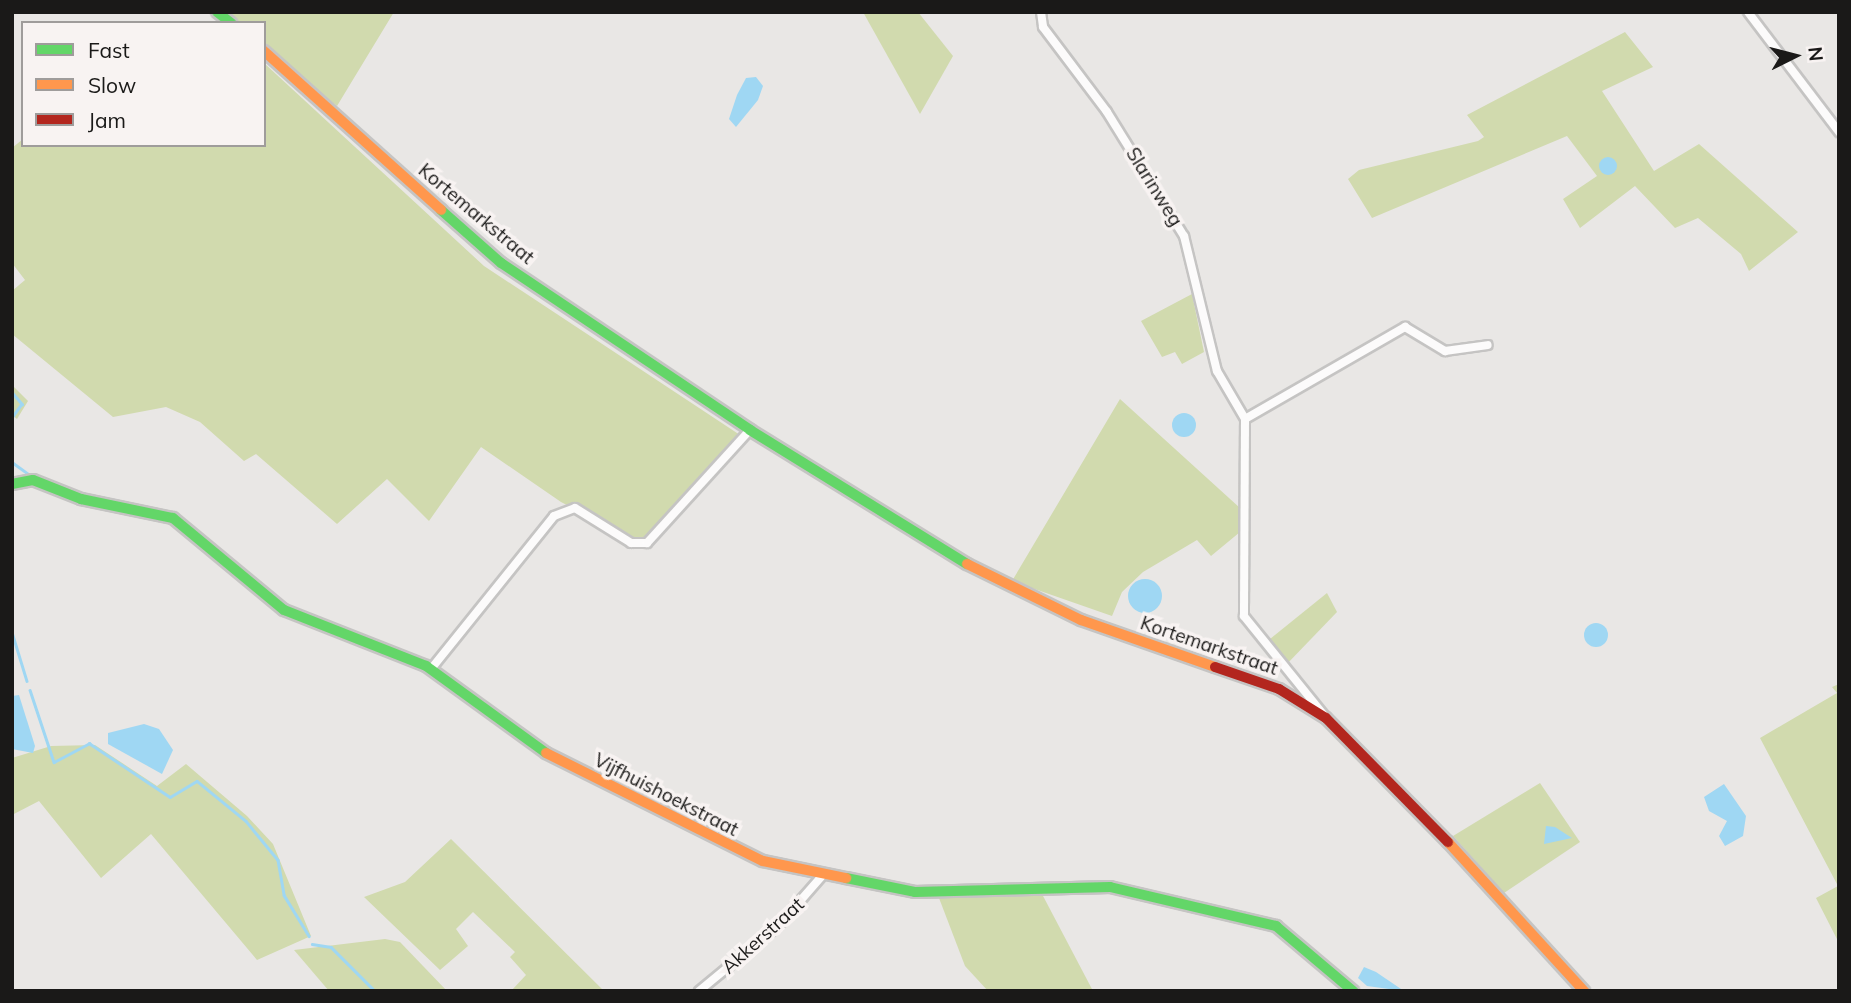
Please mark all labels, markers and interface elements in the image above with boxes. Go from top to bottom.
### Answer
legend [21,21,266,147]
north arrow [1760,21,1830,91]
text: Fast [88,37,130,63]
text: N [1803,45,1829,62]
text: Slow [88,72,136,98]
text: Jam [88,107,126,133]
street label: Slarinweg [1121,143,1187,231]
street label: Kortemarkstraat [414,159,538,269]
street label: Kortemarkstraat [1137,612,1281,680]
street label: Vijfhuishoekstraat [590,749,742,841]
street label: Akkerstraat [717,893,809,979]

